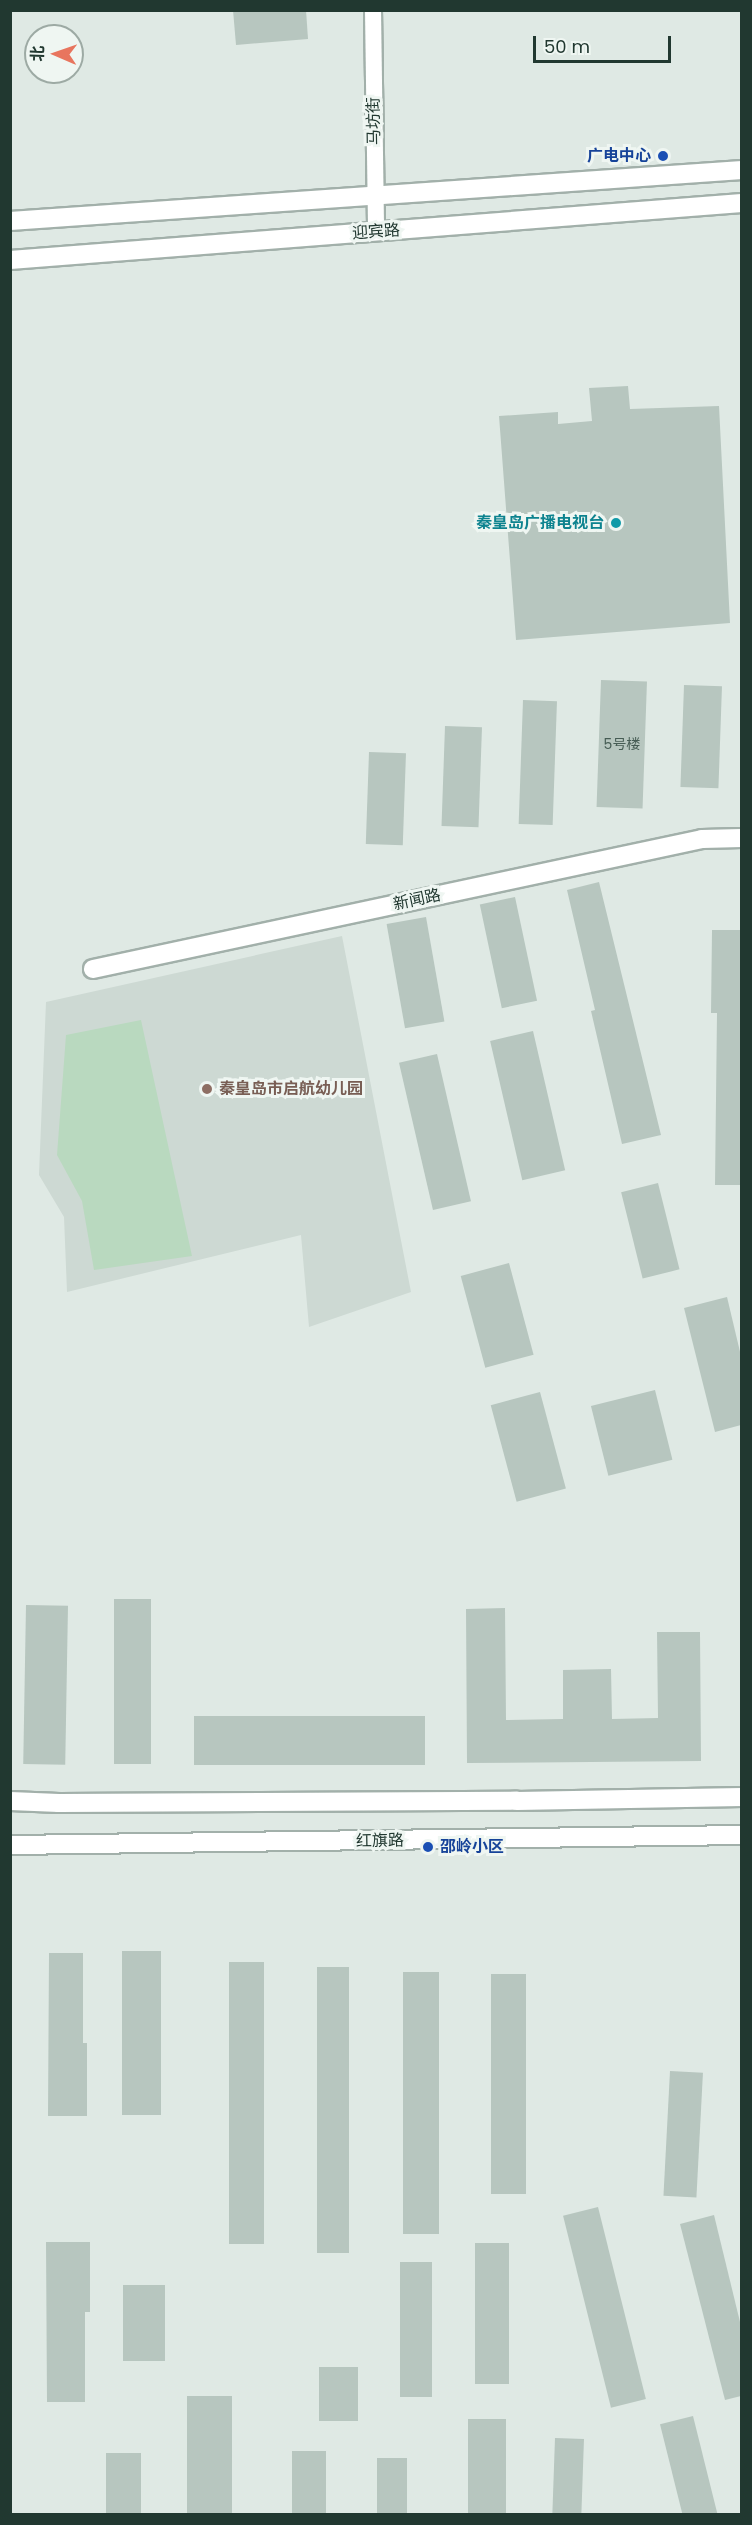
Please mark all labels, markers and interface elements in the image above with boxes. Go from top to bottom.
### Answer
north arrow [24,24,84,84]
scale bar [536,24,674,62]
text: 50 m [544,34,590,59]
text: 北 [26,45,49,62]
street label: 马坊街 [364,97,384,145]
place label: 广电中心 [587,146,651,166]
marker: 广电中心 [656,149,670,163]
street label: 迎宾路 [351,221,401,243]
place label: 秦皇岛广播电视台 [476,513,604,533]
marker: 秦皇岛广播电视台 [609,516,623,530]
house number: 5号楼 [604,736,640,752]
street label: 新闻路 [392,886,442,914]
place label: 秦皇岛市启航幼儿园 [219,1079,363,1099]
marker: 秦皇岛市启航幼儿园 [200,1082,214,1096]
street label: 红旗路 [356,1831,404,1851]
place label: 邵岭小区 [440,1837,504,1857]
marker: 邵岭小区 [421,1840,435,1854]

